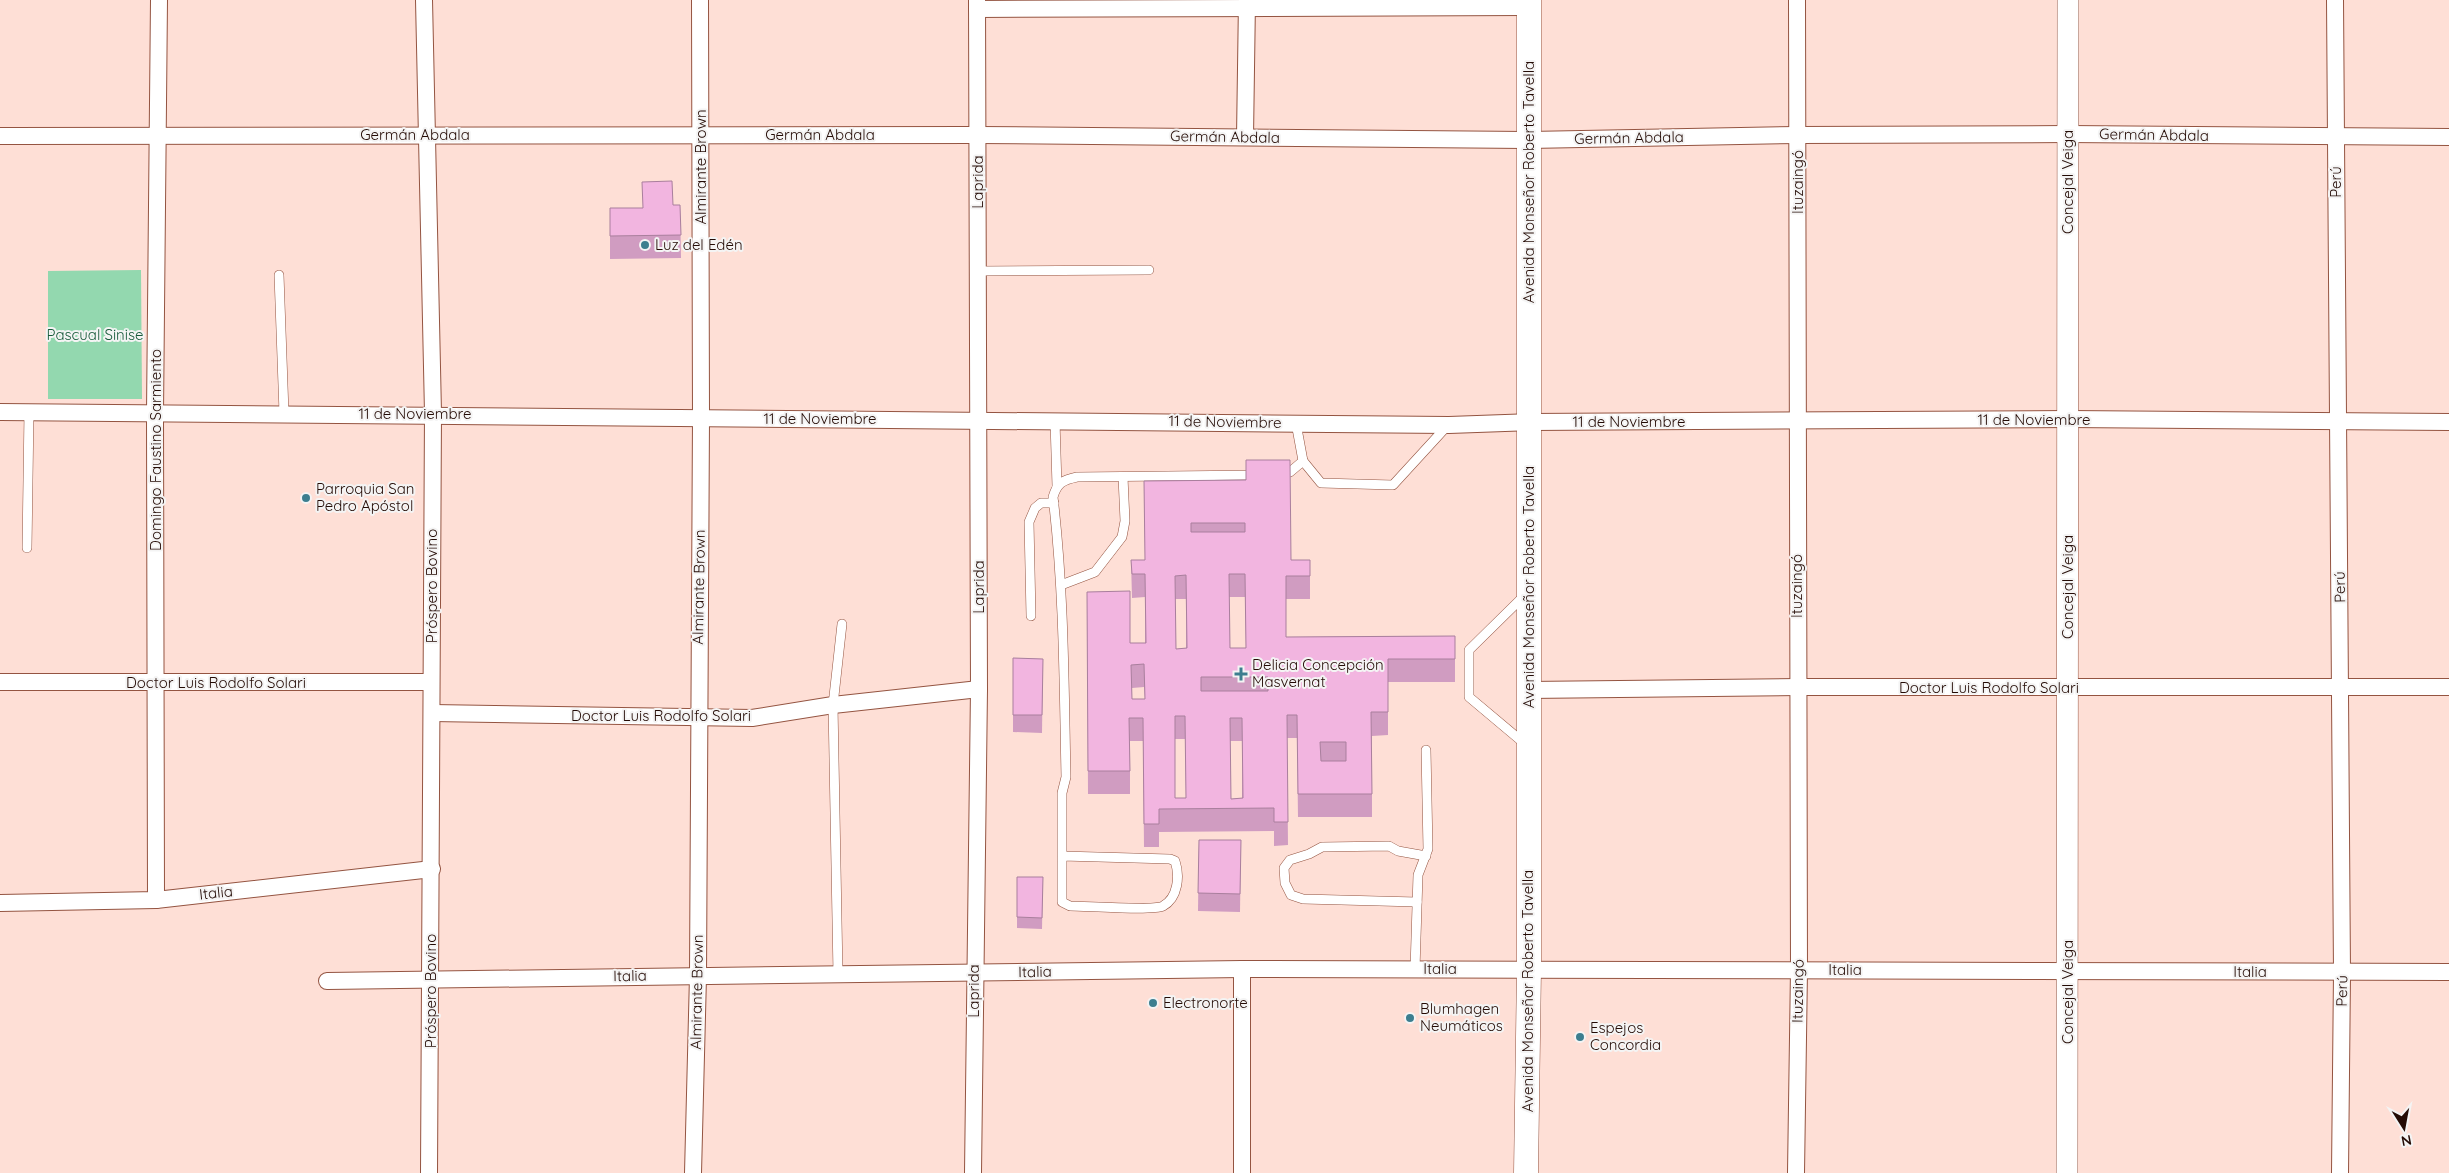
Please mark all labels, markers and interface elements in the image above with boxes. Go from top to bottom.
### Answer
street label: Avenida Monseñor Roberto Tavella [1519,61,1538,303]
street label: Almirante Brown [691,109,710,225]
street label: Germán Abdala [2099,124,2209,145]
street label: Germán Abdala [360,125,470,144]
street label: Germán Abdala [765,125,875,144]
street label: Germán Abdala [1170,126,1280,147]
street label: Germán Abdala [1574,127,1684,148]
street label: Concejal Veiga [2058,130,2077,234]
street label: Ituzaingó [1788,150,1807,214]
street label: Laprida [968,155,987,209]
street label: Perú [2326,166,2345,198]
place label: Luz del Edén [655,235,743,254]
marker: Luz del Edén [639,239,651,251]
park label: Pascual Sinise [47,325,143,344]
street label: Domingo Faustino Sarmiento [146,349,165,551]
street label: 11 de Noviembre [358,404,472,423]
street label: 11 de Noviembre [763,409,877,428]
street label: 11 de Noviembre [1977,410,2091,429]
street label: 11 de Noviembre [1168,411,1282,432]
street label: 11 de Noviembre [1572,412,1686,431]
street label: Avenida Monseñor Roberto Tavella [1519,466,1538,708]
place label: Parroquia San Pedro Apóstol [316,479,414,515]
marker: Parroquia San Pedro Apóstol [300,492,312,504]
street label: Próspero Bovino [422,529,441,643]
street label: Almirante Brown [688,529,709,645]
street label: Concejal Veiga [2058,535,2077,639]
street label: Ituzaingó [1787,554,1806,618]
street label: Laprida [969,560,988,614]
street label: Perú [2330,571,2349,603]
place label: Delicia Concepción Masvernat [1252,655,1384,691]
marker: Delicia Concepción Masvernat [1234,667,1248,681]
street label: Doctor Luis Rodolfo Solari [126,673,306,692]
street label: Doctor Luis Rodolfo Solari [1899,678,2079,697]
street label: Doctor Luis Rodolfo Solari [571,706,751,725]
street label: Avenida Monseñor Roberto Tavella [1518,870,1537,1112]
street label: Italia [198,881,234,904]
street label: Próspero Bovino [421,934,440,1048]
street label: Almirante Brown [686,934,707,1050]
street label: Concejal Veiga [2058,940,2077,1044]
street label: Italia [1423,959,1457,978]
street label: Ituzaingó [1787,959,1808,1023]
street label: Italia [1828,960,1862,979]
street label: Italia [1018,962,1052,981]
street label: Italia [2233,962,2267,981]
street label: Laprida [964,964,983,1018]
street label: Italia [613,966,647,985]
street label: Perú [2332,975,2351,1007]
place label: Electronorte [1163,993,1248,1012]
marker: Electronorte [1147,997,1159,1009]
place label: Blumhagen Neumáticos [1420,999,1503,1035]
marker: Blumhagen Neumáticos [1404,1012,1416,1024]
place label: Espejos Concordia [1590,1018,1661,1054]
marker: Espejos Concordia [1574,1031,1586,1043]
north arrow [2379,1103,2429,1153]
text: N [2400,1131,2413,1151]

